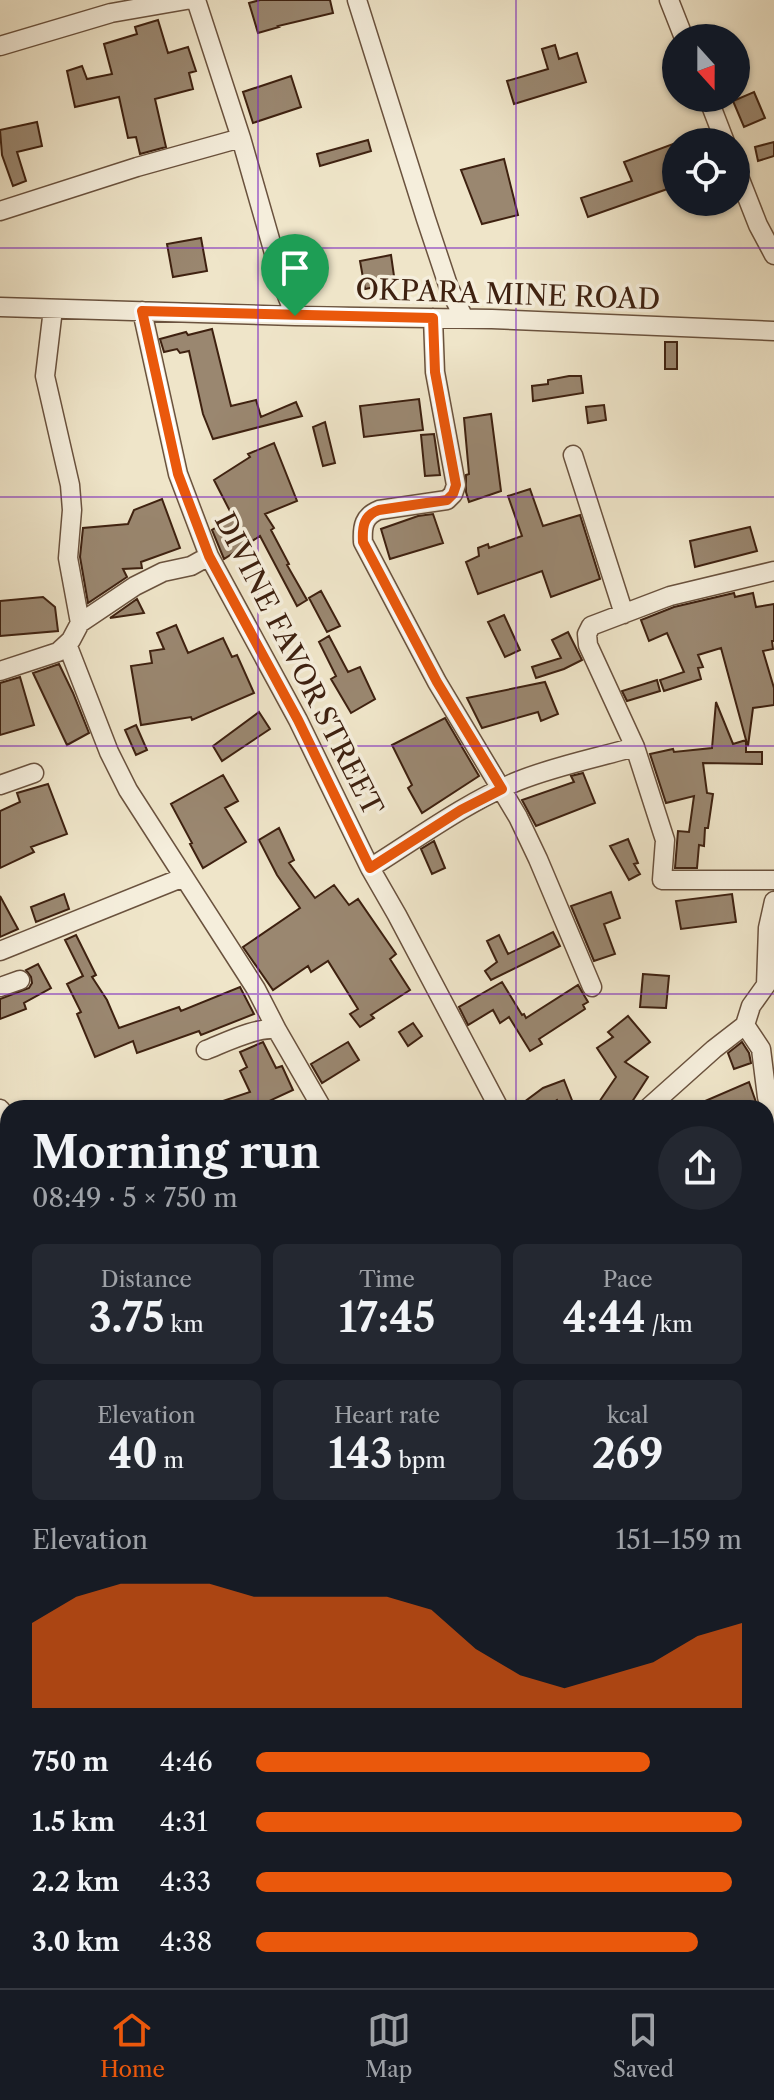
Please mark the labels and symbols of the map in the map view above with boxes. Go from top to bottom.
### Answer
north arrow [662,24,750,112]
pin [261,234,329,316]
street label: OKPARA MINE ROAD [355,272,661,316]
street label: DIVINE FAVOR STREET [208,507,390,821]

